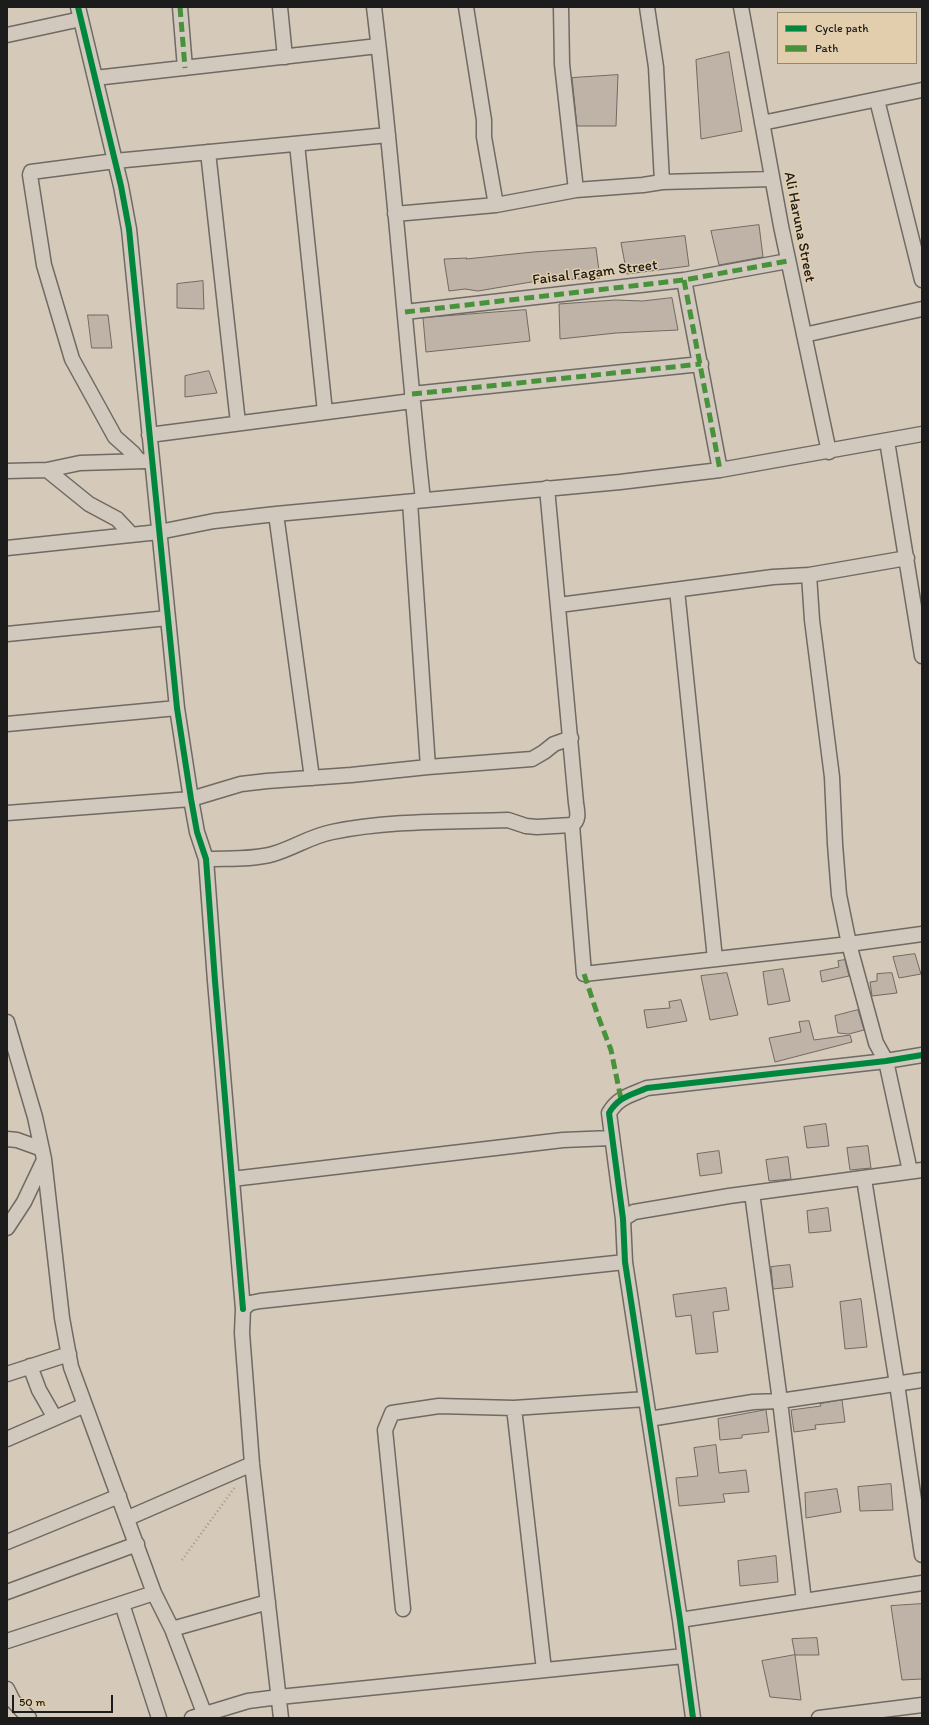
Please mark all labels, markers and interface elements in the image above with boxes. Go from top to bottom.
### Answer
legend [777,12,917,64]
text: Cycle path [815,21,869,35]
text: Path [815,41,838,55]
street label: Ali Haruna Street [779,170,819,284]
street label: Faisal Fagam Street [531,256,659,290]
scale bar [14,1687,115,1713]
text: 50 m [19,1695,45,1709]

